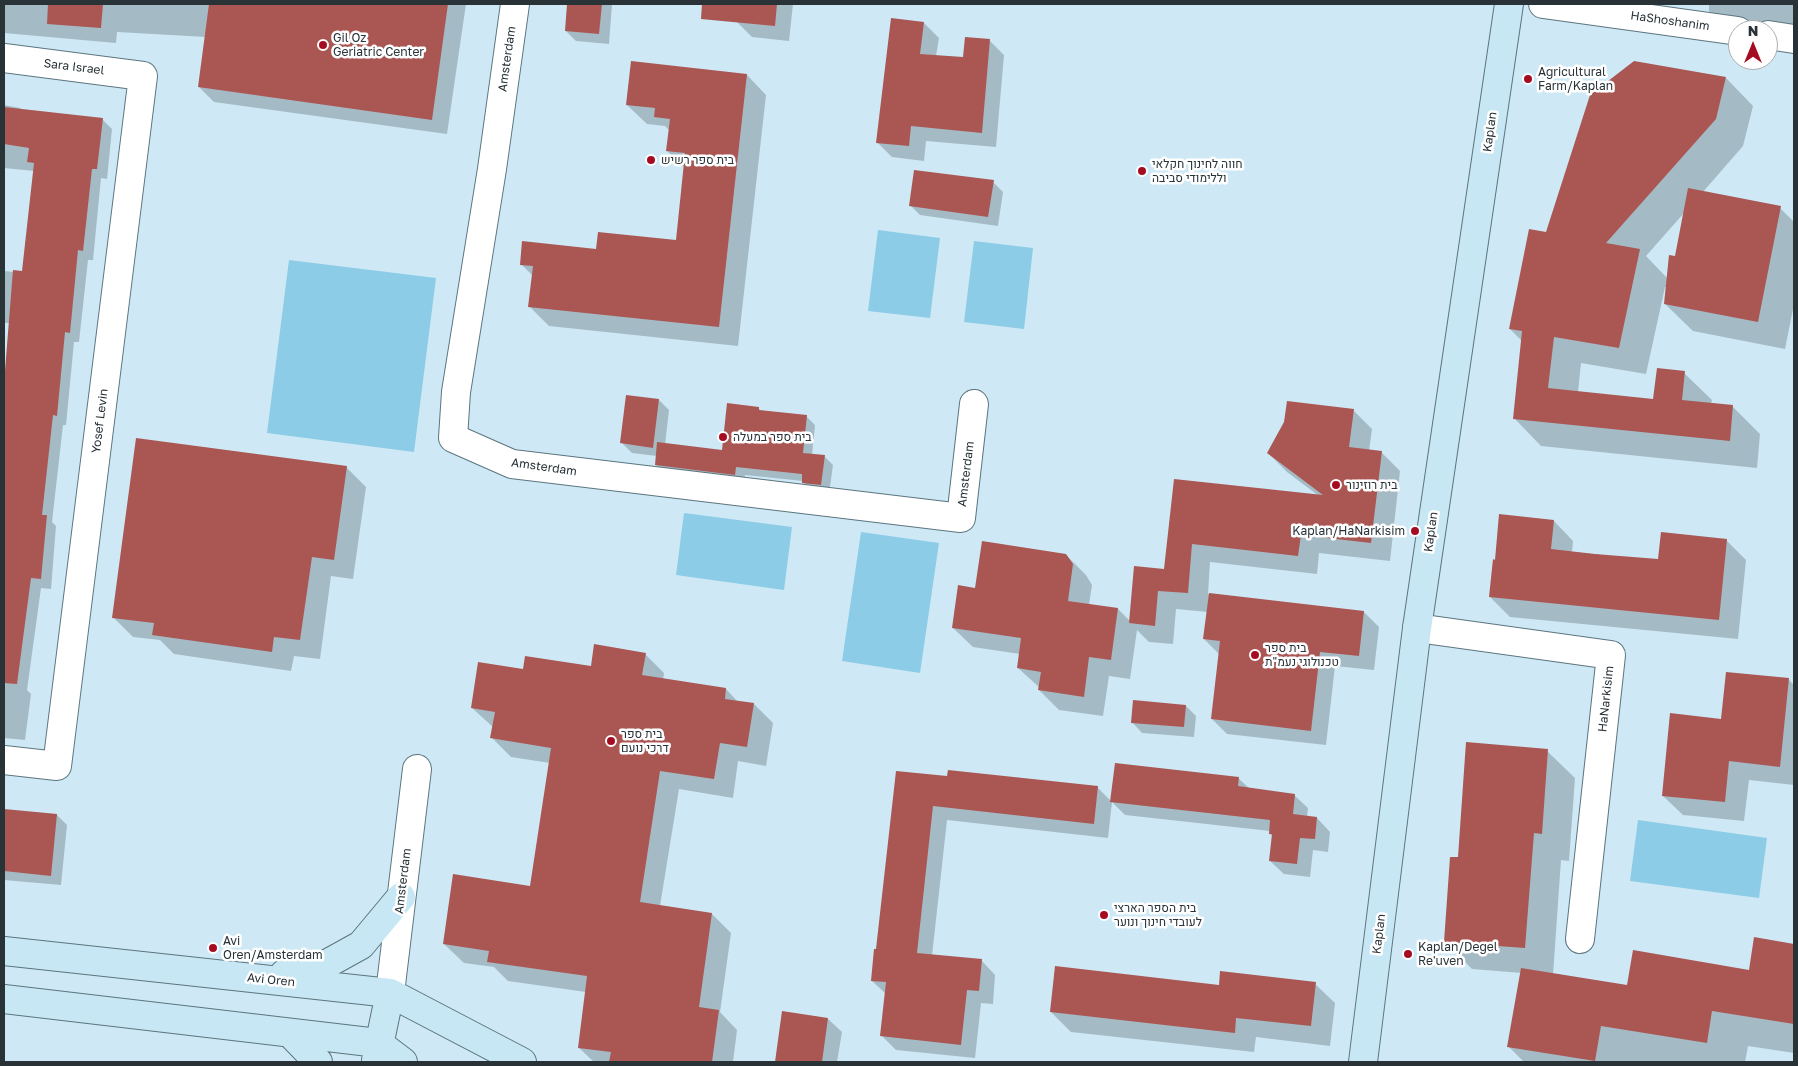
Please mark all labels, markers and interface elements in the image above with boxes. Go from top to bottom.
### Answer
street label: HaShoshanim [1629,8,1711,34]
north arrow [1728,20,1778,70]
text: N [1748,22,1758,39]
street label: Amsterdam [495,25,519,93]
place label: Gil Oz Geriatric Center [333,31,424,59]
marker: Gil Oz Geriatric Center [317,39,329,51]
street label: Sara Israel [43,56,105,78]
place label: Agricultural Farm/Kaplan [1538,65,1613,93]
marker: Agricultural Farm/Kaplan [1522,73,1534,85]
street label: Kaplan [1480,111,1500,153]
place label: בית ספר רשיש [661,153,734,167]
marker: בית ספר רשיש [645,154,657,166]
place label: חווה לחינוך חקלאי וללימודי סביבה [1152,157,1243,185]
marker: חווה לחינוך חקלאי וללימודי סביבה [1136,165,1148,177]
street label: Yosef Levin [89,388,111,454]
place label: בית ספר במעלה [733,430,812,444]
marker: בית ספר במעלה [717,431,729,443]
street label: Amsterdam [955,440,977,508]
street label: Amsterdam [510,455,578,479]
place label: בית רוזינור [1346,478,1398,492]
marker: בית רוזינור [1330,479,1342,491]
street label: Kaplan [1421,511,1441,553]
place label: Kaplan/HaNarkisim [1292,524,1405,538]
marker: Kaplan/HaNarkisim [1409,525,1421,537]
place label: בית ספר טכנולוגי נעמ"ת [1265,641,1339,669]
marker: בית ספר טכנולוגי נעמ"ת [1249,649,1261,661]
street label: HaNarkisim [1595,665,1617,733]
place label: בית ספר דרכי נועם [621,727,669,755]
marker: בית ספר דרכי נועם [605,735,617,747]
street label: Amsterdam [392,847,414,915]
place label: בית הספר הארצי לעובדי חינוך ונוער [1114,901,1202,929]
marker: בית הספר הארצי לעובדי חינוך ונוער [1098,909,1110,921]
street label: Kaplan [1369,913,1389,955]
place label: Avi Oren/Amsterdam [223,934,323,962]
place label: Kaplan/Degel Re'uven [1418,940,1498,968]
marker: Avi Oren/Amsterdam [207,942,219,954]
marker: Kaplan/Degel Re'uven [1402,948,1414,960]
street label: Avi Oren [246,970,296,990]

